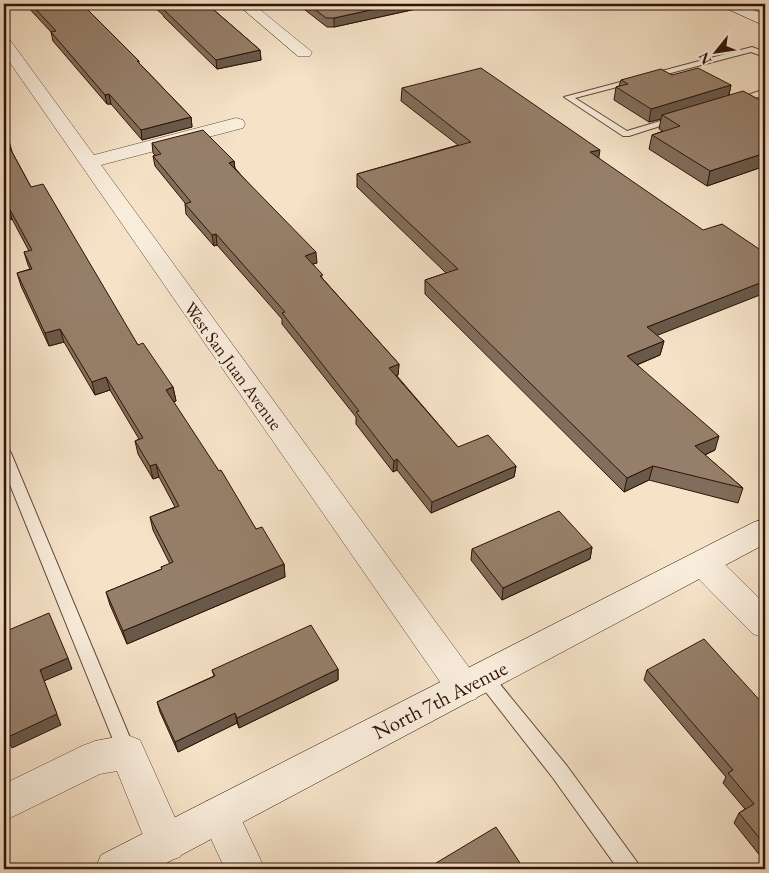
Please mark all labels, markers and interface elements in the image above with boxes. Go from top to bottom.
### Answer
north arrow [692,28,742,78]
text: N [694,49,715,68]
street label: West San Juan Avenue [179,297,288,434]
street label: North 7th Avenue [368,654,512,745]

